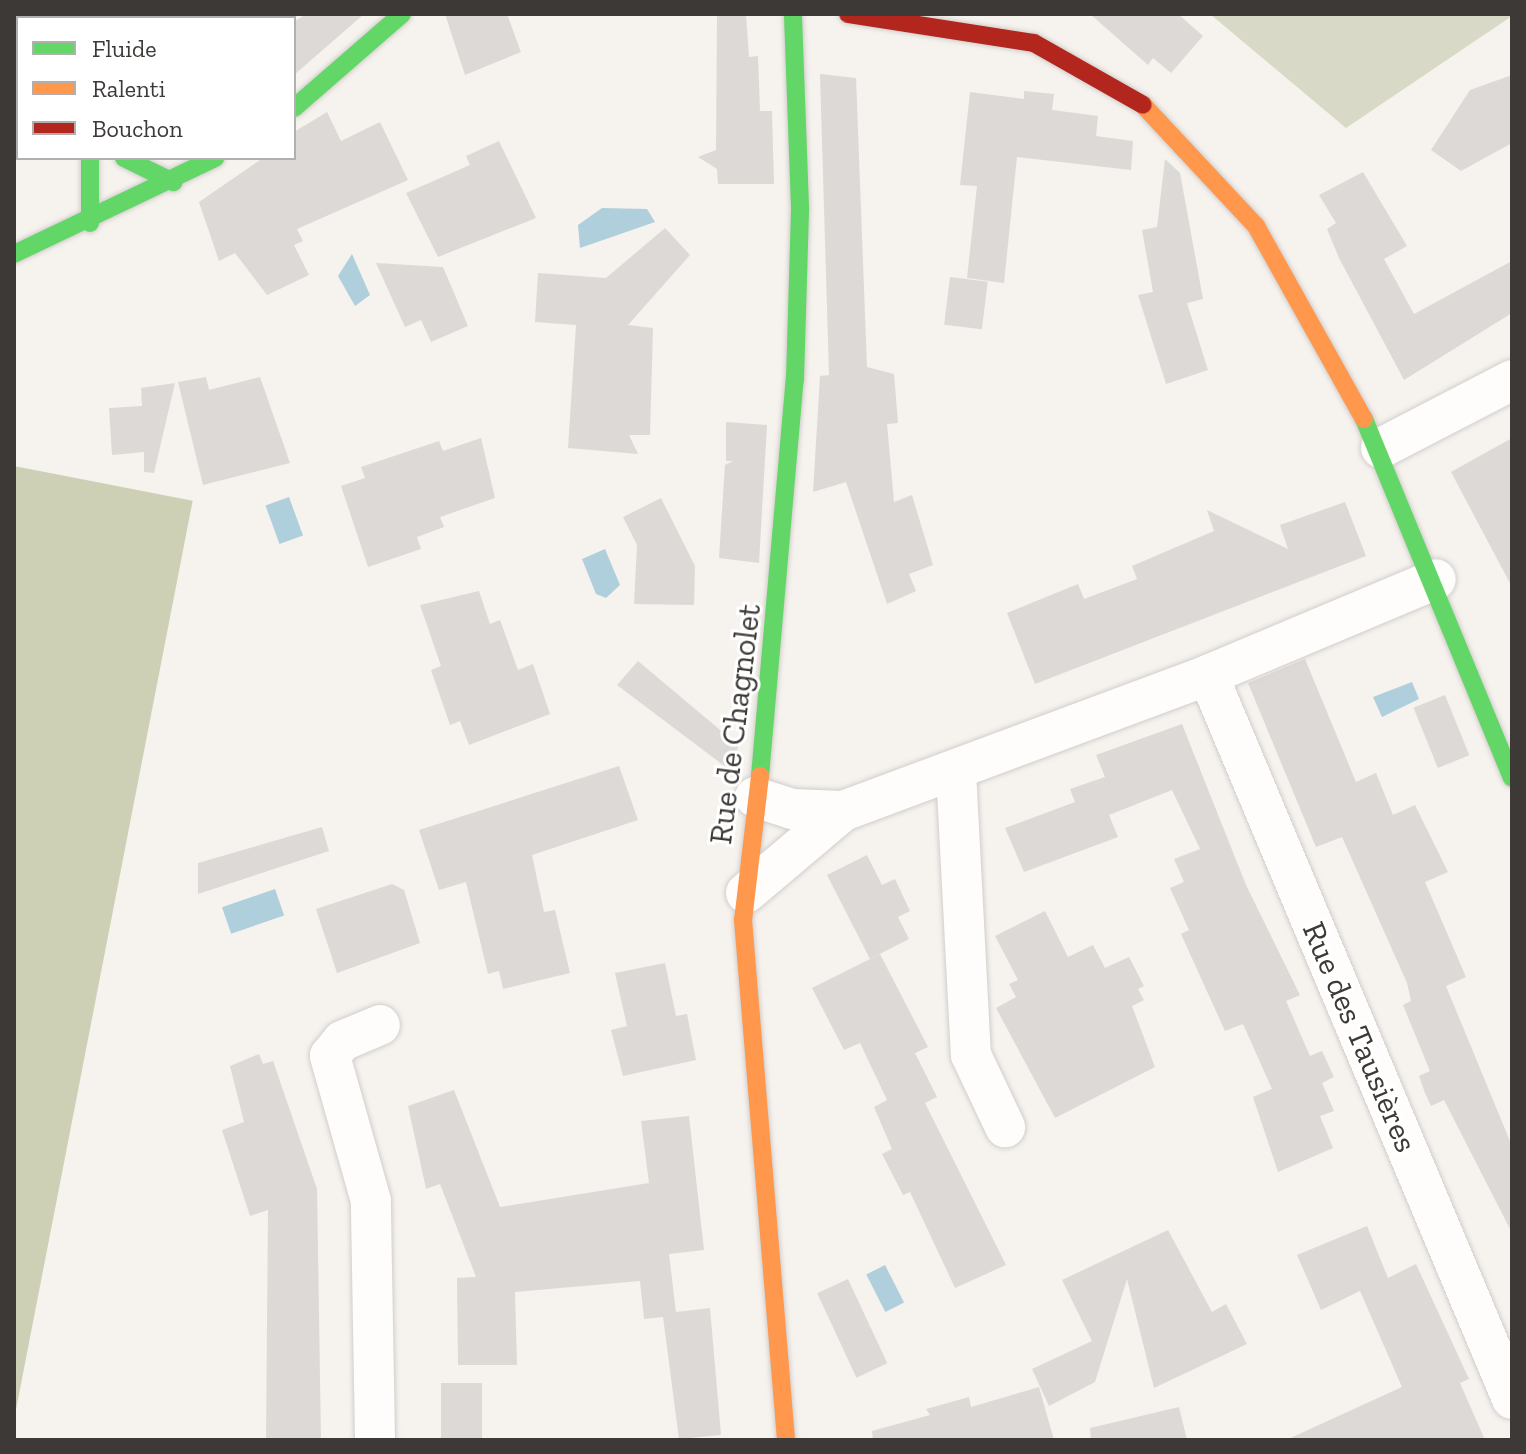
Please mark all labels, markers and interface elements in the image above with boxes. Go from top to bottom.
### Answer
legend [16,16,296,160]
text: Fluide [92,34,156,63]
text: Ralenti [92,74,165,103]
text: Bouchon [92,114,183,143]
street label: Rue de Chagnolet [701,602,769,846]
street label: Rue des Tausières [1294,916,1426,1158]

